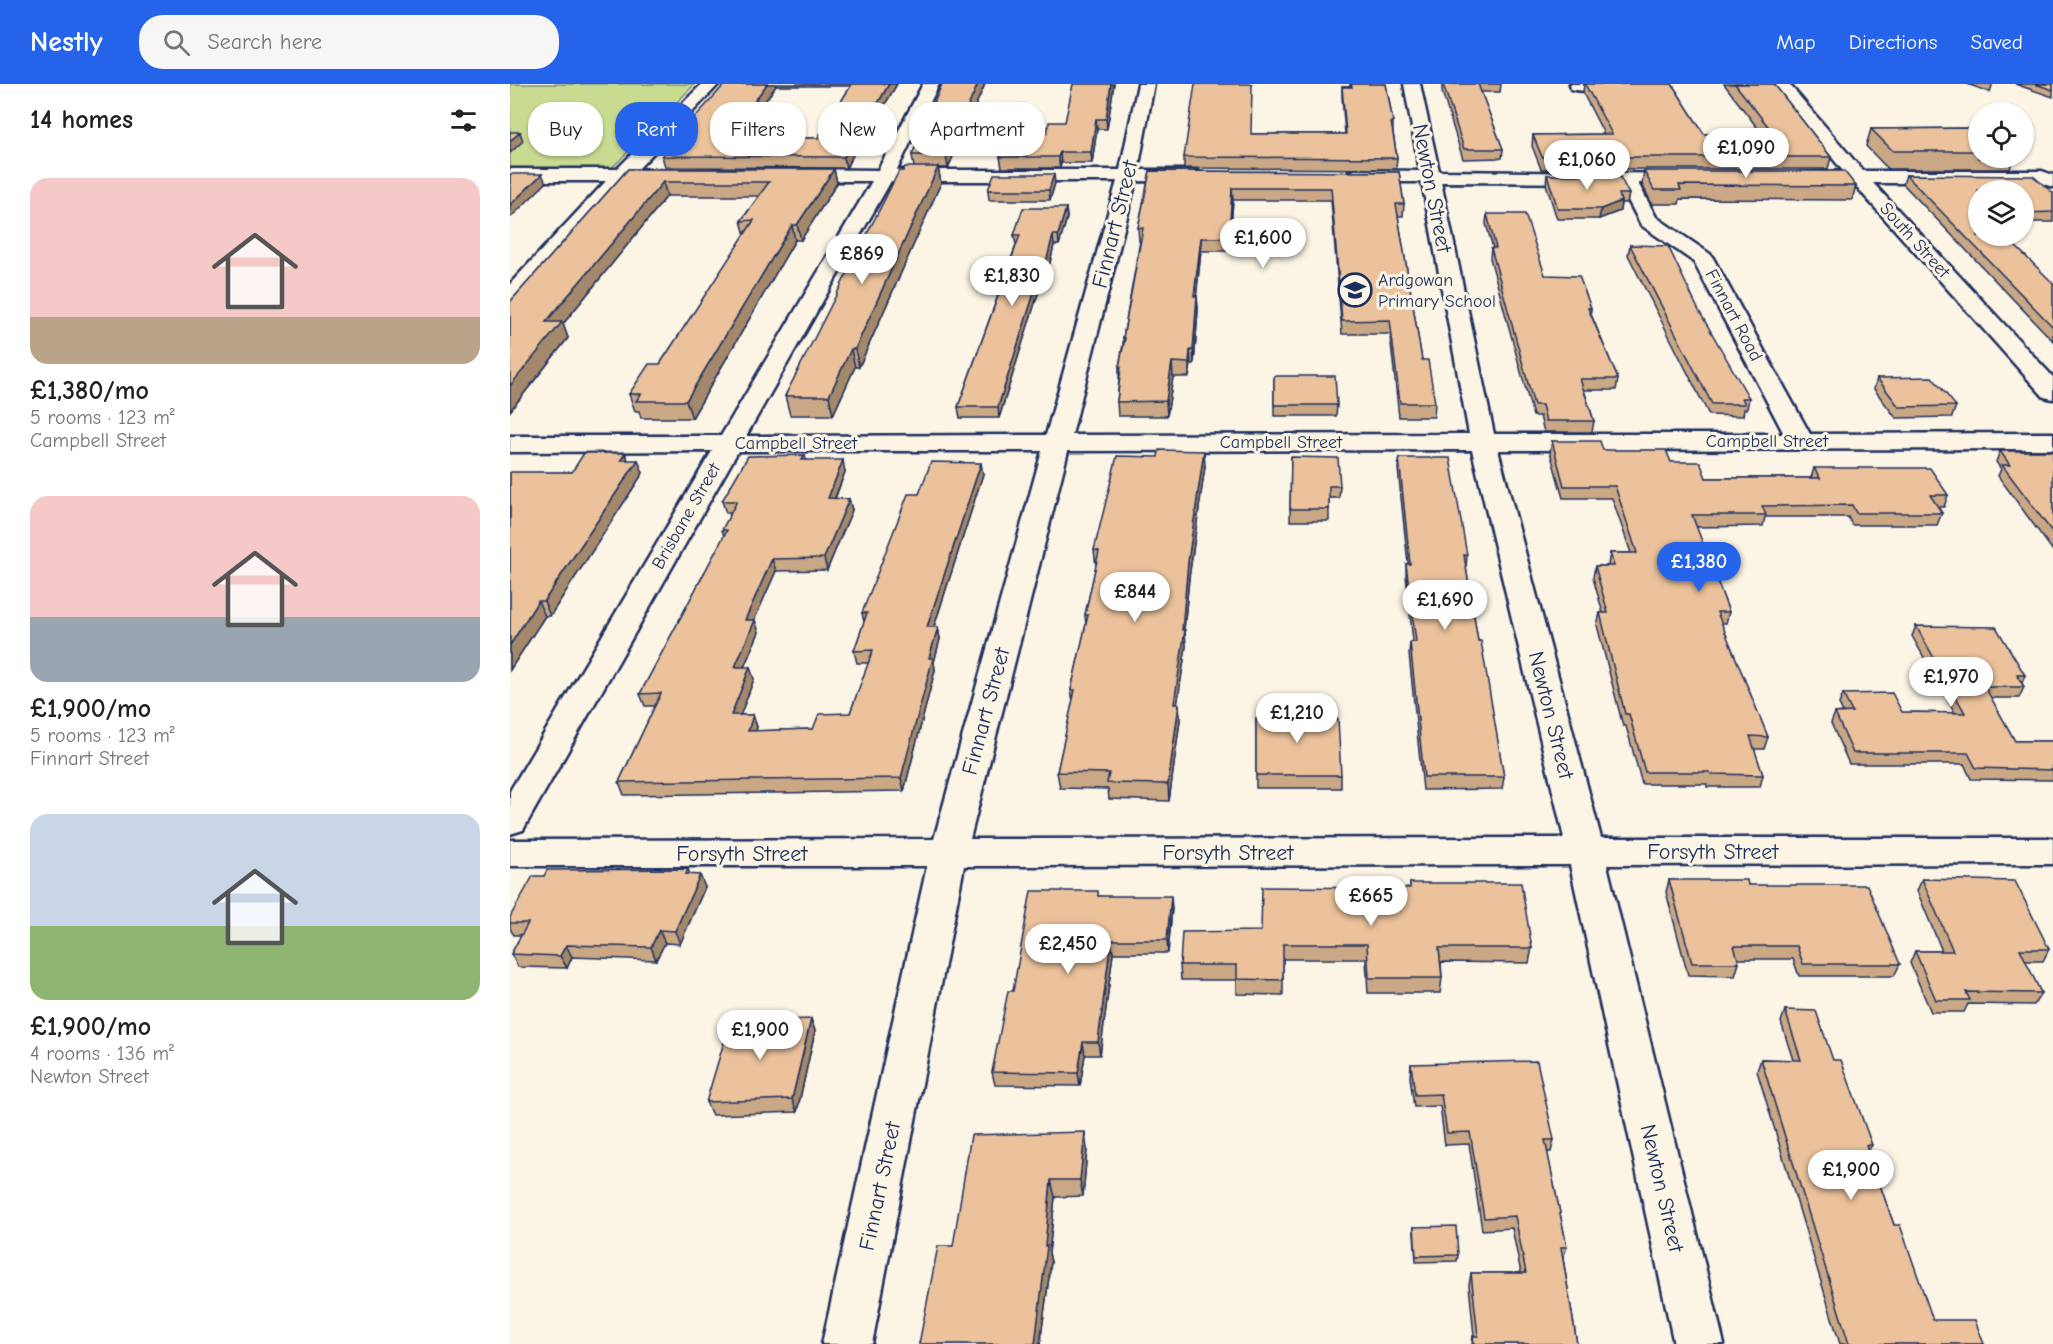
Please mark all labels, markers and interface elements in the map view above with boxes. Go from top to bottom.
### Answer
search box [139,15,559,69]
text: Nestly [30,26,103,58]
icon: search [160,26,193,59]
text: Search here [208,29,322,55]
text: Map [1776,30,1816,54]
text: Directions [1849,30,1938,54]
text: Saved [1971,30,2023,54]
chip: Buy [528,102,603,156]
chip: Rent [615,102,698,156]
chip: Filters [710,102,806,156]
chip: New [818,102,897,156]
chip: Apartment [909,102,1045,156]
map controls [1968,102,2034,246]
button: locate [1968,102,2034,168]
icon: filters [447,104,480,137]
text: 14 homes [30,105,133,135]
street label: Newton Street [1407,122,1457,255]
pin: £1,090 [1697,128,1795,179]
text: £1,090 [1717,136,1775,159]
pin: £1,060 [1538,140,1636,191]
text: £1,060 [1558,148,1616,171]
street label: Finnart Street [1087,157,1144,291]
button: layers [1968,180,2034,246]
street label: South Street [1875,198,1955,283]
icon: home [201,217,309,325]
pin: £1,600 [1214,218,1312,269]
text: £1,600 [1234,226,1292,249]
pin: £869 [826,234,898,285]
text: £869 [840,242,884,265]
pin: £1,830 [963,256,1061,307]
text: £1,830 [984,264,1040,287]
street label: Finnart Road [1701,266,1767,365]
place label: Ardgowan Primary School [1378,270,1496,312]
school or university icon: Ardgowan Primary School [1337,272,1373,308]
text: £1,380/mo [30,376,149,406]
text: 5 rooms · 123 m² [30,406,175,429]
text: Campbell Street [30,429,166,452]
street label: Campbell Street [1706,431,1829,452]
street label: Campbell Street [1220,432,1343,453]
street label: Campbell Street [735,433,858,454]
street label: Brisbane Street [648,459,726,573]
icon: home [201,535,309,643]
pin: £1,380 [1650,542,1748,593]
text: £1,380 [1671,550,1727,573]
pin: £844 [1099,572,1171,623]
text: £844 [1114,580,1156,603]
pin: £1,690 [1396,580,1494,631]
text: £1,690 [1416,588,1474,611]
street label: Finnart Street [956,644,1016,778]
street label: Newton Street [1523,649,1580,782]
pin: £1,970 [1902,657,2000,708]
text: £1,970 [1923,665,1979,688]
pin: £1,210 [1248,693,1346,744]
text: £1,900/mo [30,694,151,724]
text: £1,210 [1270,701,1324,724]
text: 5 rooms · 123 m² [30,724,175,747]
text: Finnart Street [30,747,149,770]
street label: Forsyth Street [1647,839,1779,865]
street label: Forsyth Street [1162,840,1294,866]
street label: Forsyth Street [676,841,808,867]
icon: home [201,853,309,961]
pin: £665 [1335,876,1407,927]
text: £665 [1349,884,1393,907]
pin: £2,450 [1019,924,1117,975]
text: £2,450 [1039,932,1097,955]
pin: £1,900 [711,1010,809,1061]
text: £1,900/mo [30,1012,151,1042]
text: £1,900 [731,1018,789,1041]
text: 4 rooms · 136 m² [30,1042,174,1065]
text: Newton Street [30,1065,149,1088]
street label: Finnart Street [854,1119,906,1253]
street label: Newton Street [1635,1122,1690,1255]
pin: £1,900 [1802,1150,1900,1201]
text: £1,900 [1822,1158,1880,1181]

